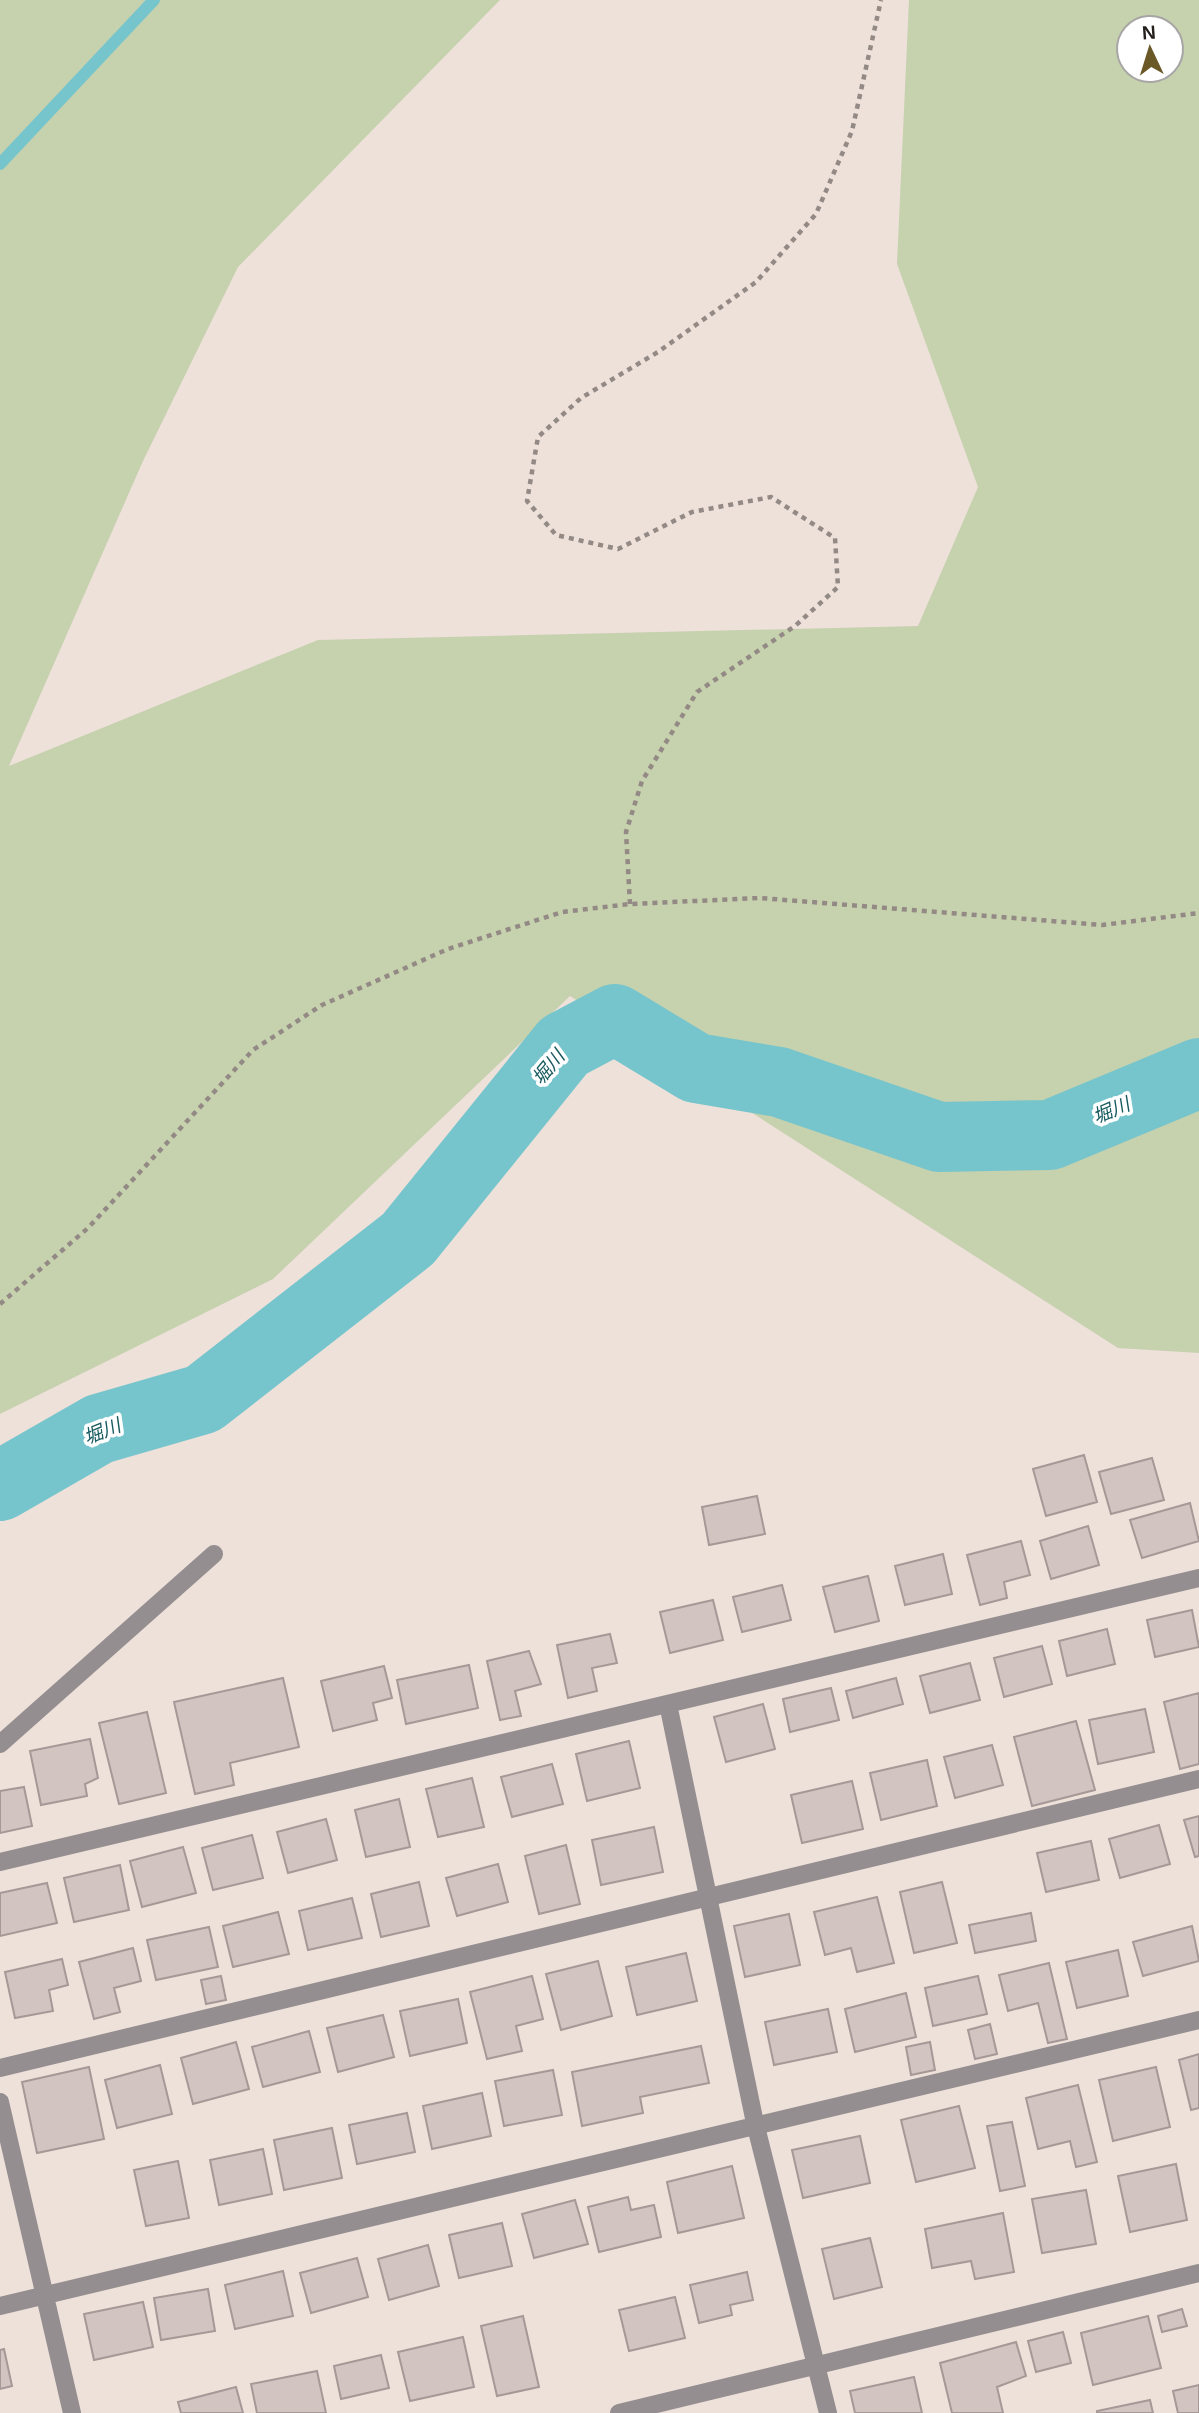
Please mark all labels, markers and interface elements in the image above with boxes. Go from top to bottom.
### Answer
north arrow [1115,14,1185,84]
text: N [1141,22,1156,43]
water label: 堀川 [528,1044,570,1089]
water label: 堀川 [1090,1093,1135,1128]
water label: 堀川 [81,1414,126,1448]

